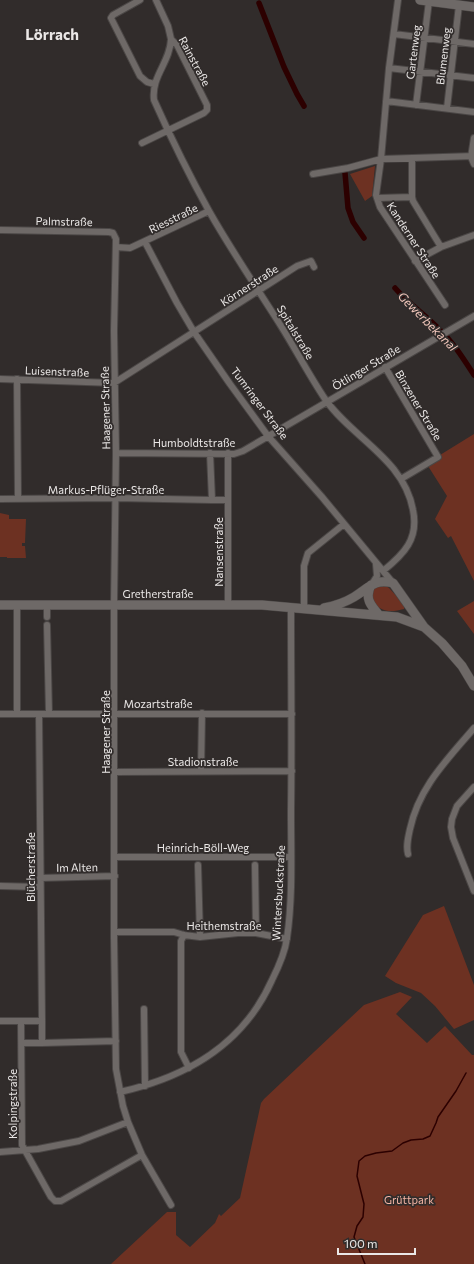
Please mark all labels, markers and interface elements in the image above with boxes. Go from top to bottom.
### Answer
street label: Gartenweg [403,24,423,80]
district label: Lörrach [25,25,79,43]
street label: Blumenweg [433,26,453,86]
street label: Rainstraße [177,34,214,88]
street label: Riesstraße [146,200,200,235]
street label: Kanderner Straße [385,200,444,281]
street label: Palmstraße [35,214,93,228]
street label: Körnerstraße [218,261,280,308]
water label: Gewerbekanal [395,288,461,354]
street label: Spitalstraße [275,303,317,362]
street label: Ötlinger Straße [329,341,402,392]
street label: Luisenstraße [25,363,90,379]
street label: Tumringer Straße [229,364,291,442]
street label: Haagener Straße [98,366,112,450]
street label: Binzener Straße [393,368,445,443]
street label: Humboldtstraße [153,436,236,449]
street label: Markus-Pflüger-Straße [48,483,164,496]
street label: Nansenstraße [212,517,225,587]
street label: Gretherstraße [123,587,194,600]
street label: Haagener Straße [99,690,112,774]
street label: Mozartstraße [123,697,193,710]
street label: Stadionstraße [168,755,239,768]
street label: Blücherstraße [24,832,37,902]
street label: Heinrich-Böll-Weg [157,841,249,854]
street label: Wintersbuckstraße [269,845,287,941]
street label: Im Alten [56,860,98,874]
street label: Heithemstraße [186,919,262,932]
street label: Kolpingstraße [6,1069,19,1139]
park label: Grüttpark [384,1193,434,1206]
scale bar [338,1230,415,1256]
text: 100 m [344,1236,378,1250]

